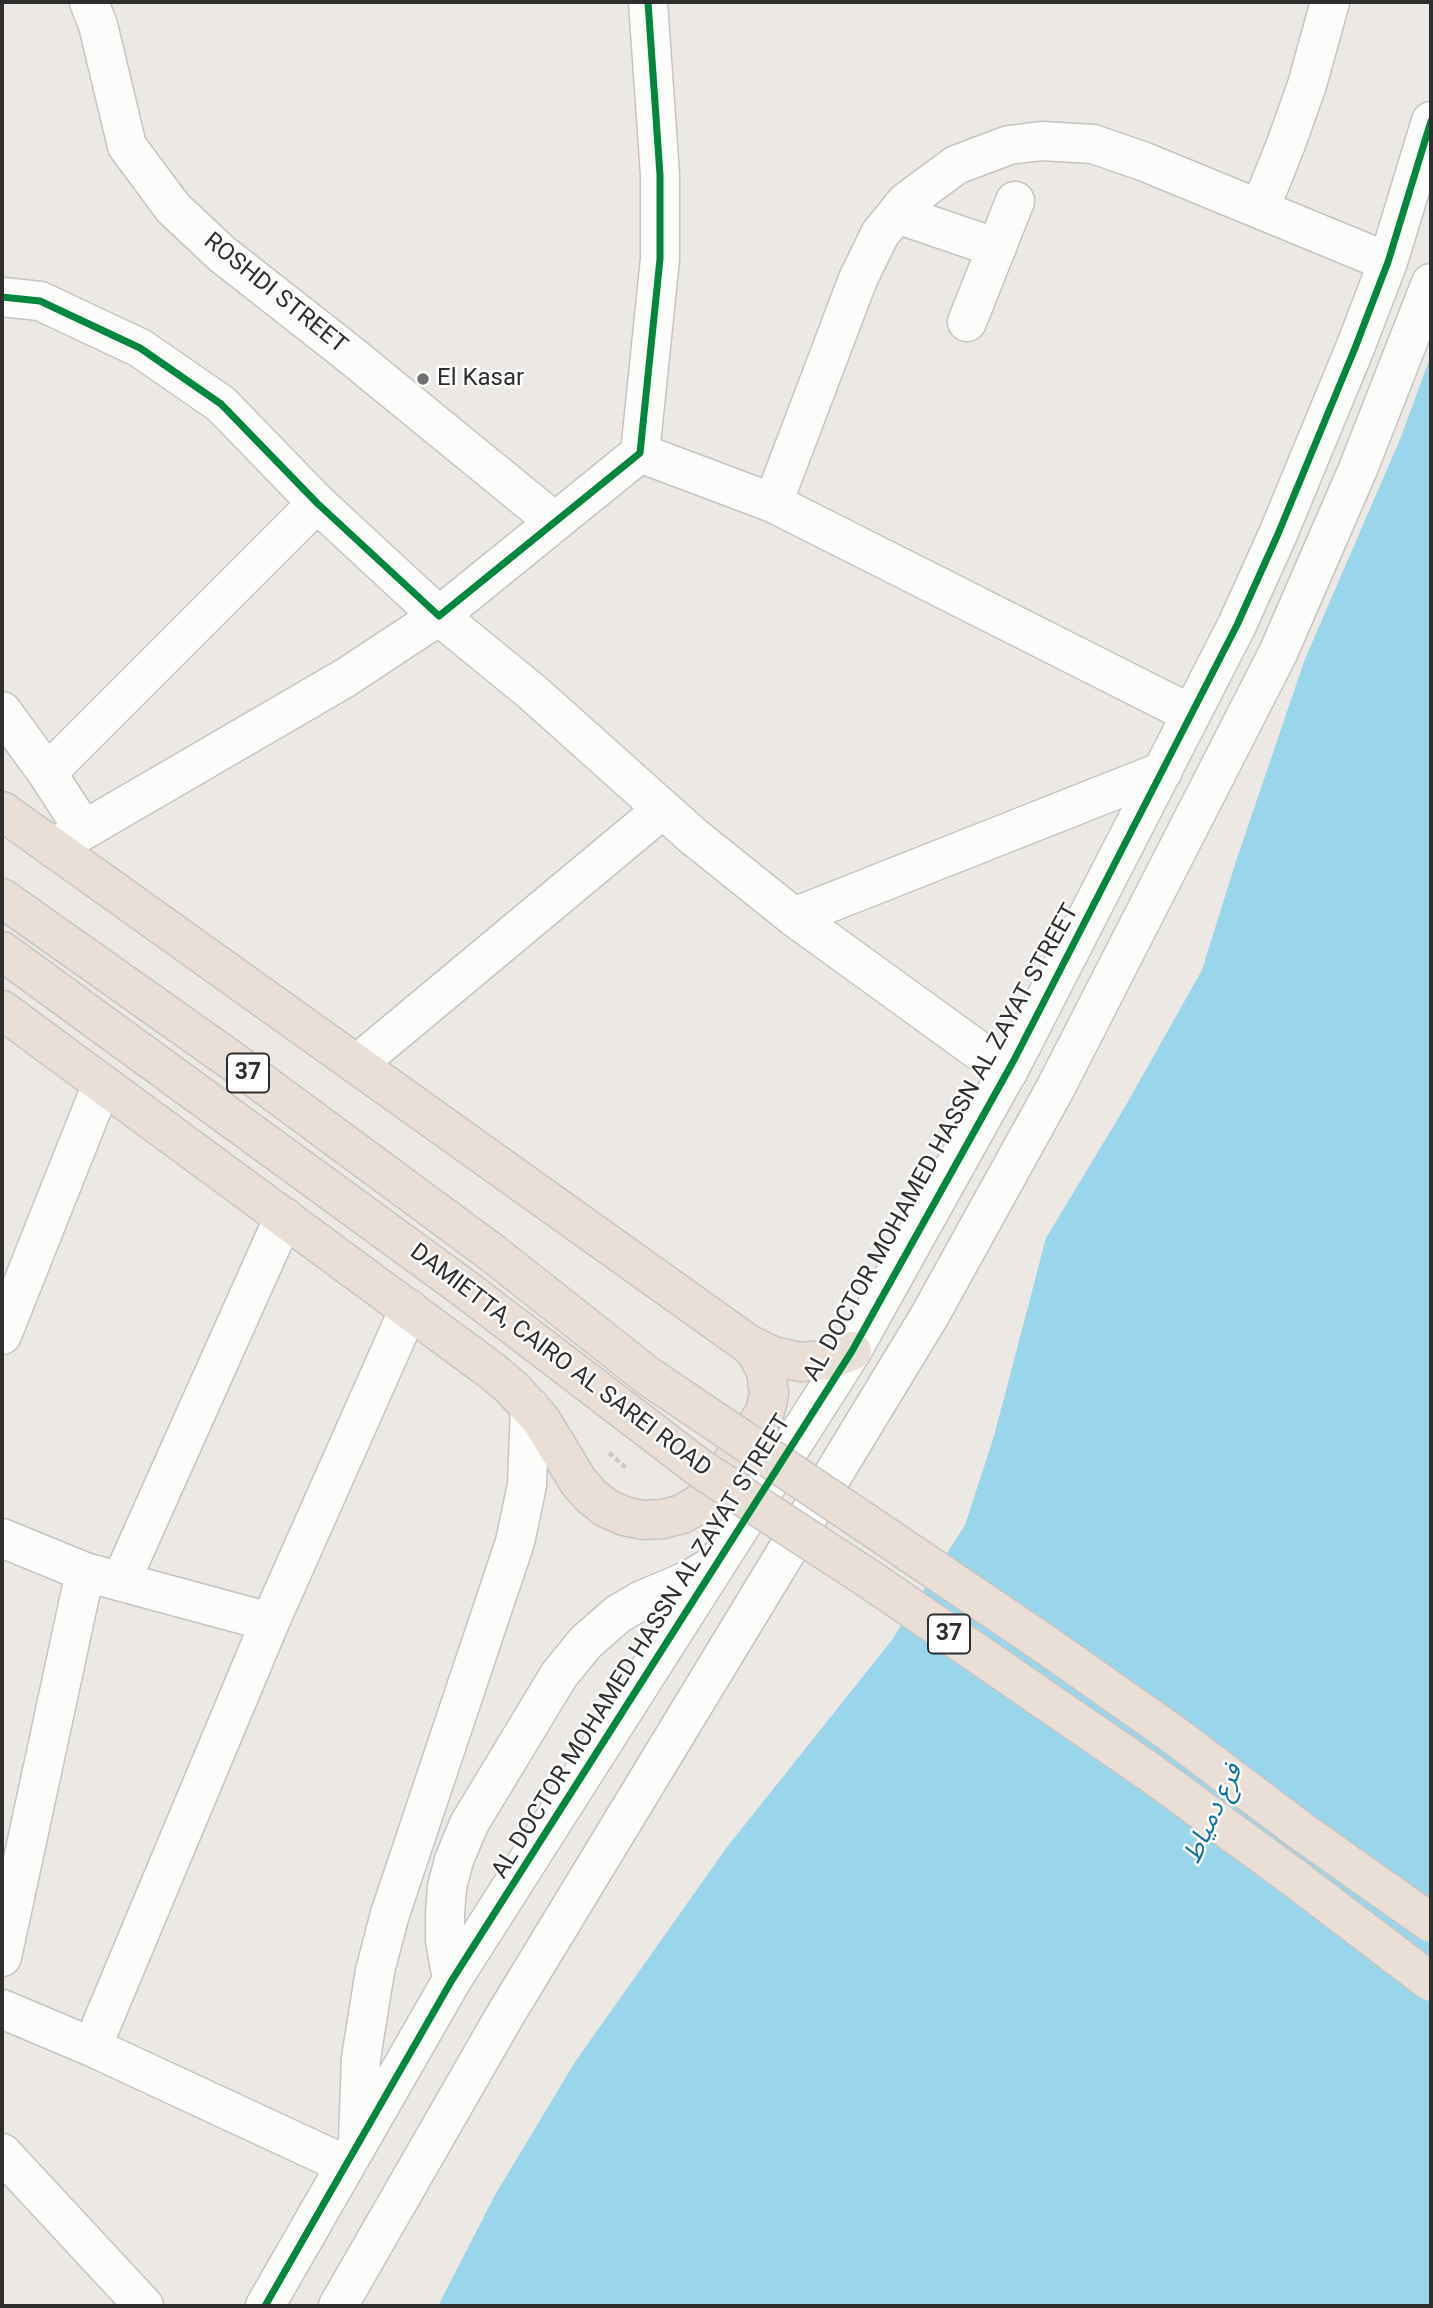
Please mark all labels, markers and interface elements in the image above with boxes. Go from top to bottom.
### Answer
street label: ROSHDI STREET [198,227,352,361]
place label: El Kasar [437,365,524,393]
marker: El Kasar [415,371,431,387]
street label: AL DOCTOR MOHAMED HASSN AL ZAYAT STREET [798,899,1086,1387]
road number: 37 [227,1054,269,1092]
street label: DAMIETTA, CAIRO AL SAREI ROAD [404,1238,716,1484]
street label: AL DOCTOR MOHAMED HASSN AL ZAYAT STREET [486,1410,798,1884]
road number: 37 [928,1614,970,1653]
water label: فرع دمياط [1178,1760,1250,1868]

